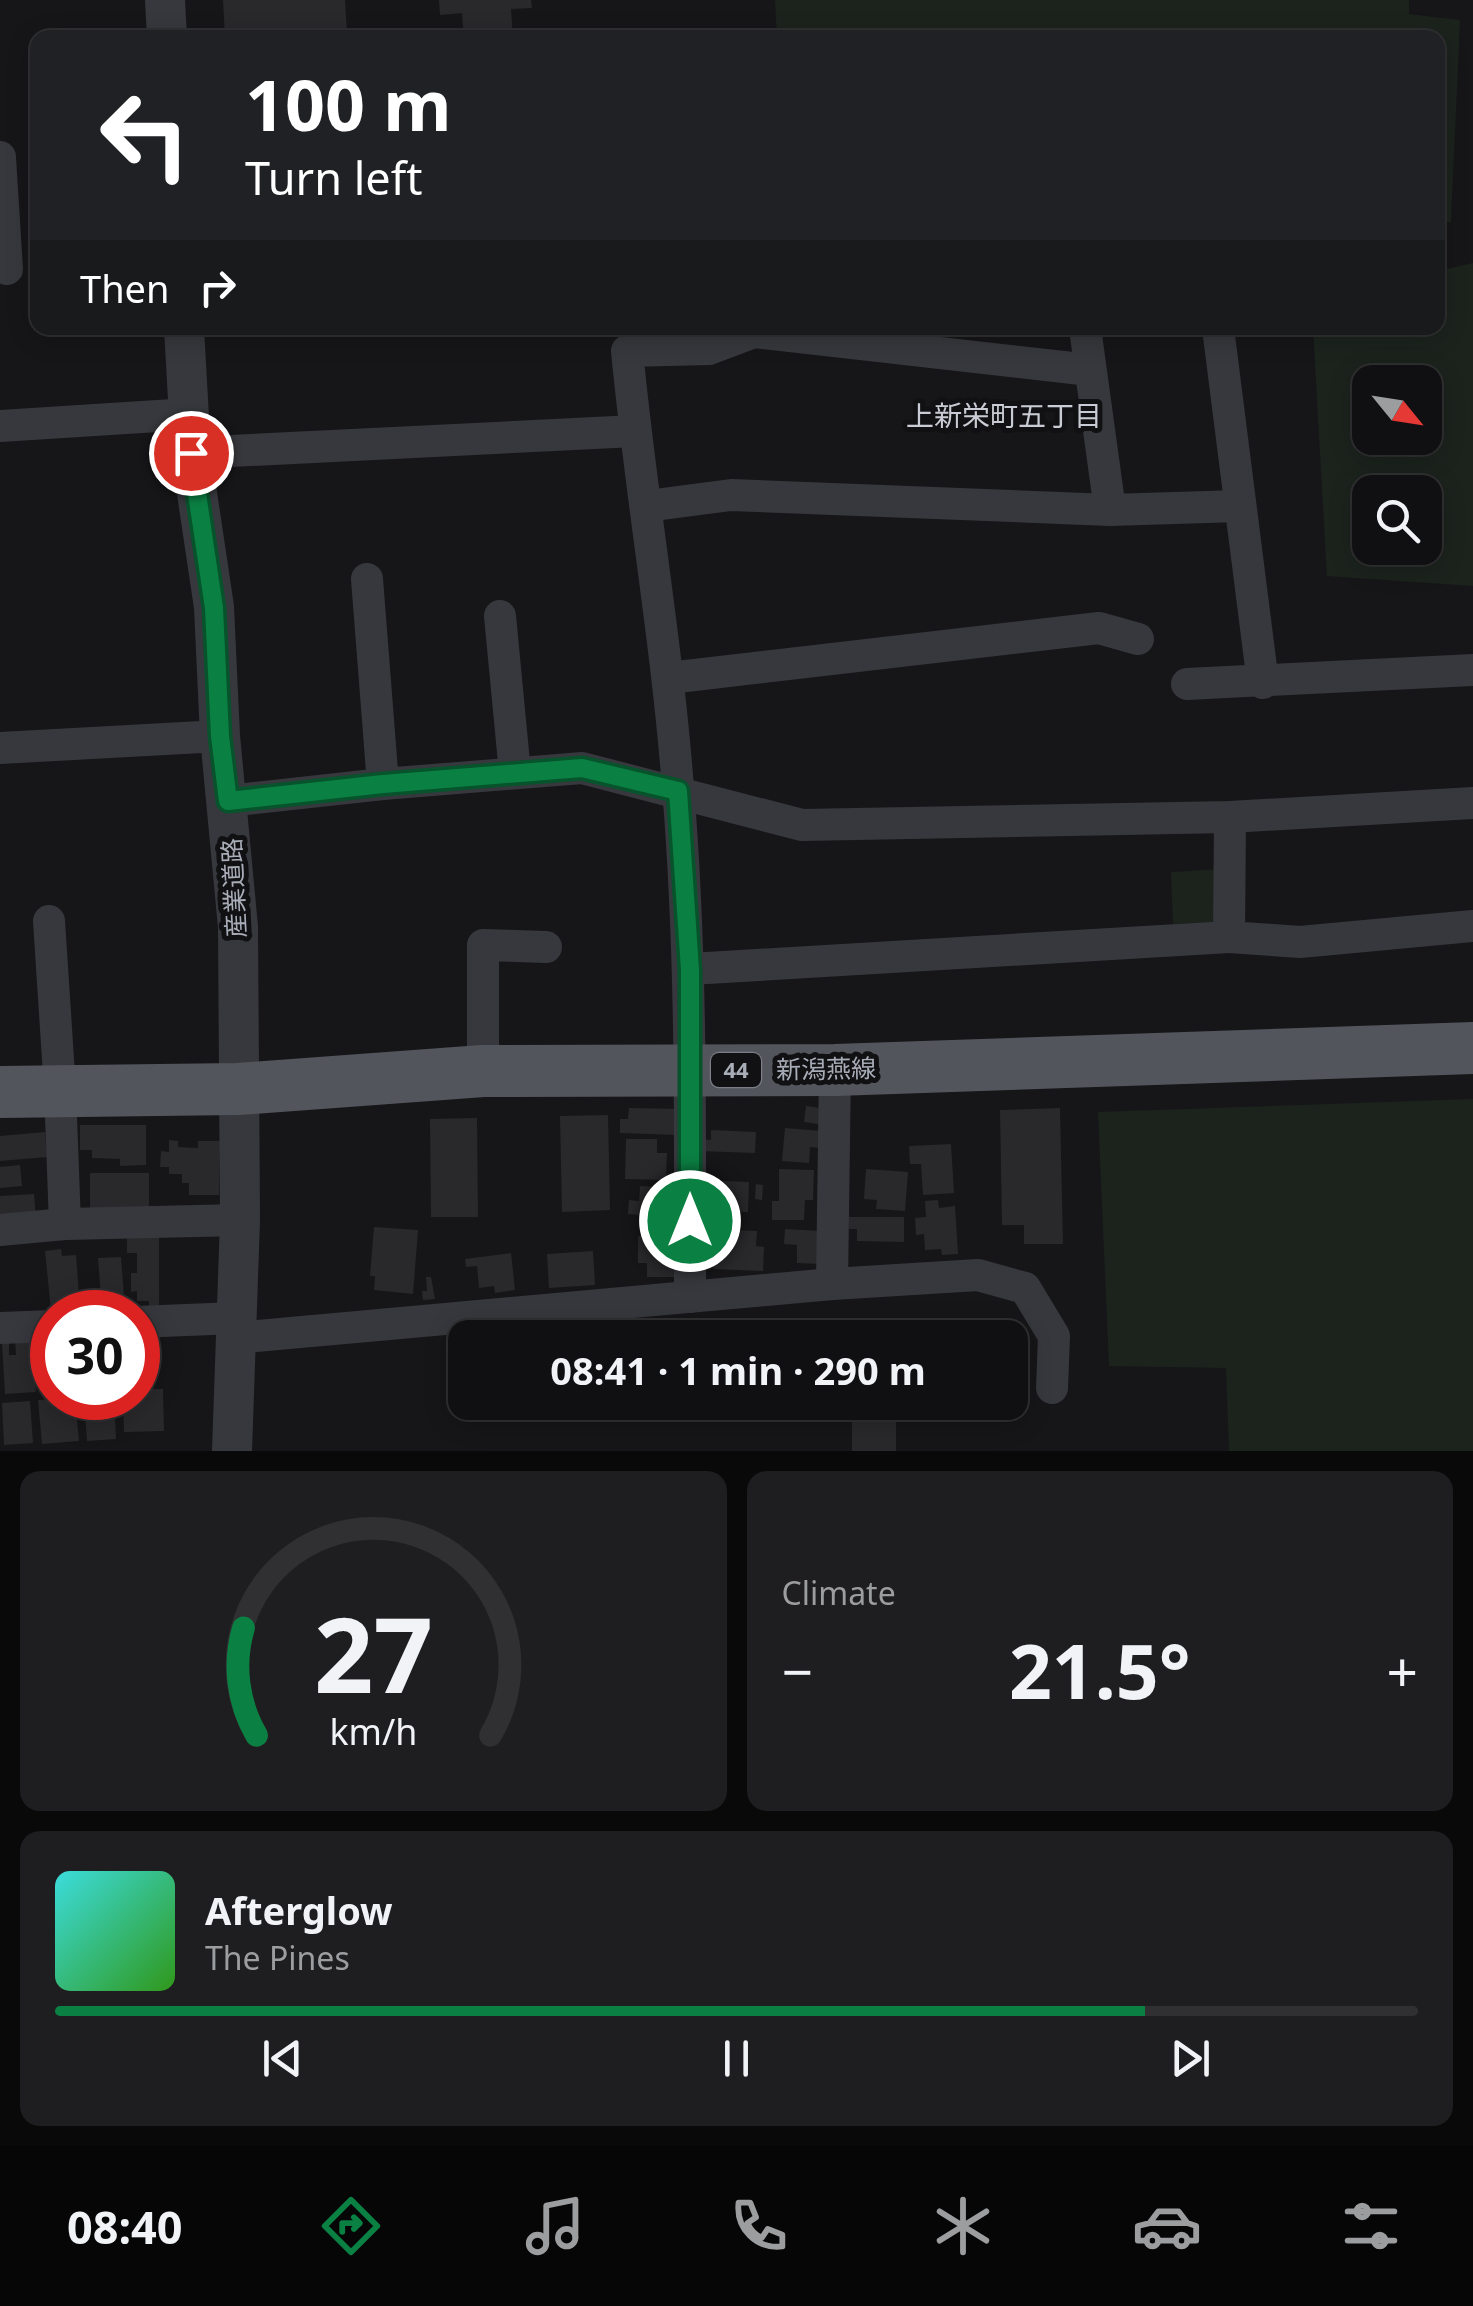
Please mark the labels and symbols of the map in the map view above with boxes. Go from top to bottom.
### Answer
north arrow [1352,365,1442,455]
district label: 上新栄町五丁目 [906,396,1102,434]
pin [149,411,234,496]
street label: 産業道路 [213,837,253,939]
street label: 新潟燕線 [776,1050,876,1086]
road number: 44 [711,1053,761,1087]
position arrow [638,1169,742,1273]
speed limit sign: 30 [30,1290,160,1420]

